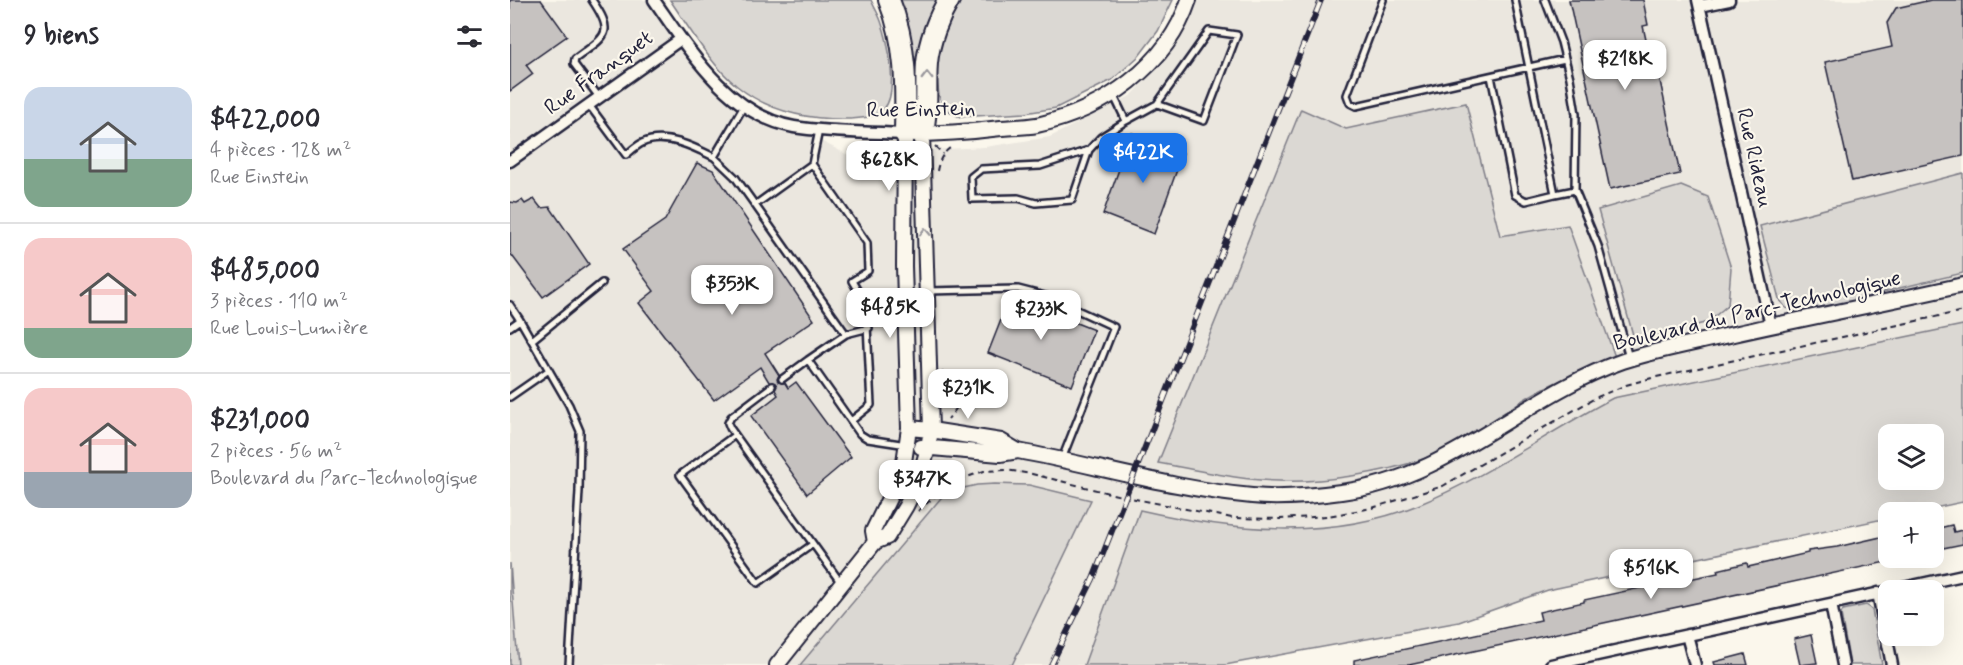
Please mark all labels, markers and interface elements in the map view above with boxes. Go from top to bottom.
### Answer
text: 9 biens [24,19,99,53]
icon: filters [453,20,486,53]
street label: Rue Franquet [539,24,659,122]
pin: $218K [1583,40,1667,91]
text: $218K [1597,46,1653,73]
one-way arrow [921,72,933,81]
street label: Rue Einstein [866,95,976,125]
text: $422,000 [210,103,320,137]
street label: Rue Rideau [1729,106,1779,210]
icon: home [72,111,144,183]
pin: $422K [1101,133,1185,184]
text: 4 pièces · 128 m² [210,137,351,164]
text: $422K [1113,139,1173,166]
pin: $628K [847,141,931,192]
text: $628K [860,147,918,174]
text: Rue Einstein [210,164,309,191]
one-way arrow [919,228,931,237]
text: $485,000 [210,254,320,288]
icon: home [72,262,144,334]
street label: Boulevard du Parc-Technologique [1610,264,1904,361]
pin: $353K [690,265,774,316]
text: $353K [705,271,759,298]
text: 3 pièces · 110 m² [210,288,348,315]
pin: $485K [848,288,932,339]
pin: $233K [999,290,1083,341]
text: $485K [860,294,920,321]
text: $233K [1015,296,1067,323]
text: Rue Louis-Lumière [210,315,368,342]
pin: $231K [926,369,1010,420]
text: $231K [942,375,994,402]
text: $231,000 [210,404,310,438]
icon: home [72,412,144,484]
map controls [1878,424,1944,646]
button: layers [1878,424,1944,490]
text: 2 pièces · 56 m² [210,438,342,465]
pin: $347K [880,460,964,511]
text: Boulevard du Parc-Technologique [210,465,478,492]
text: $347K [893,466,951,493]
button: + [1878,502,1944,568]
pin: $516K [1609,549,1693,600]
text: $516K [1623,555,1679,582]
button: − [1878,580,1944,646]

